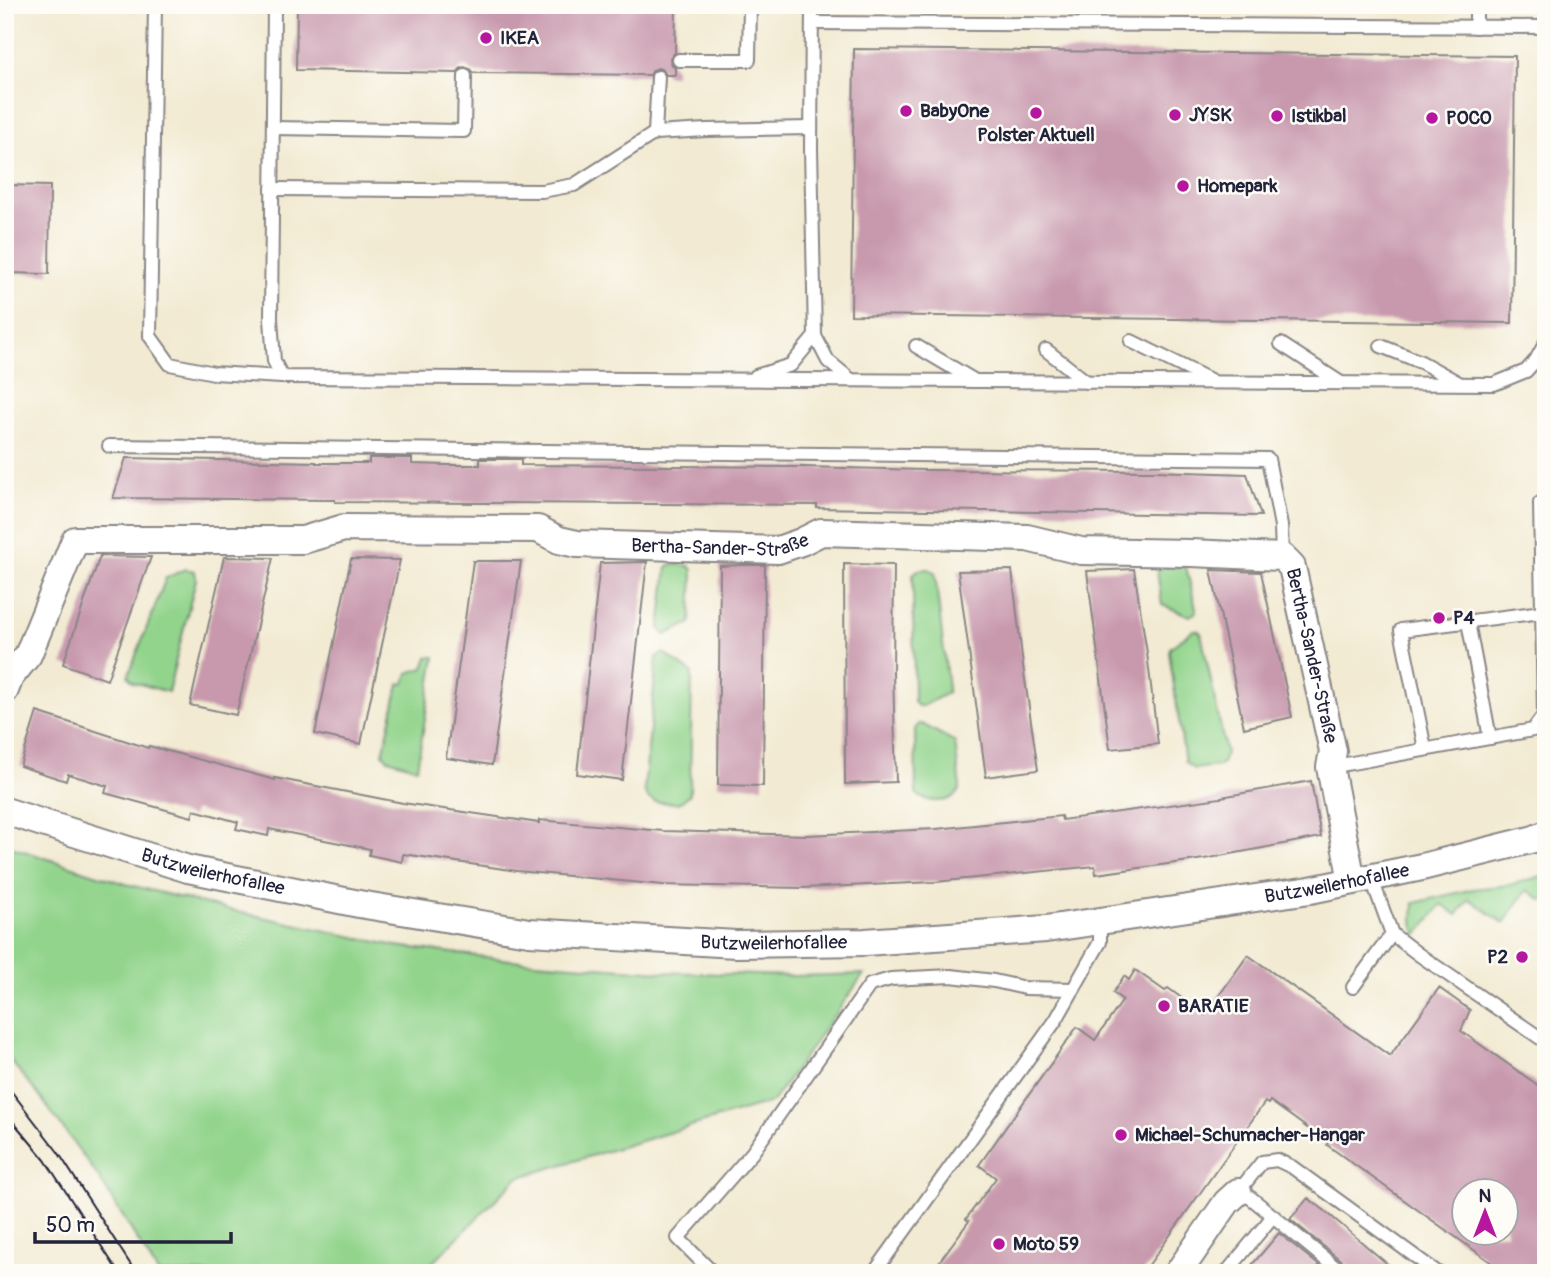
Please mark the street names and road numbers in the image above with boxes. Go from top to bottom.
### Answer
street label: Bertha-Sander-Straße [631,528,814,562]
street label: Bertha-Sander-Straße [1281,566,1343,746]
street label: Butzweilerhofallee [138,843,288,901]
street label: Butzweilerhofallee [1263,858,1412,909]
street label: Butzweilerhofallee [700,930,848,956]

